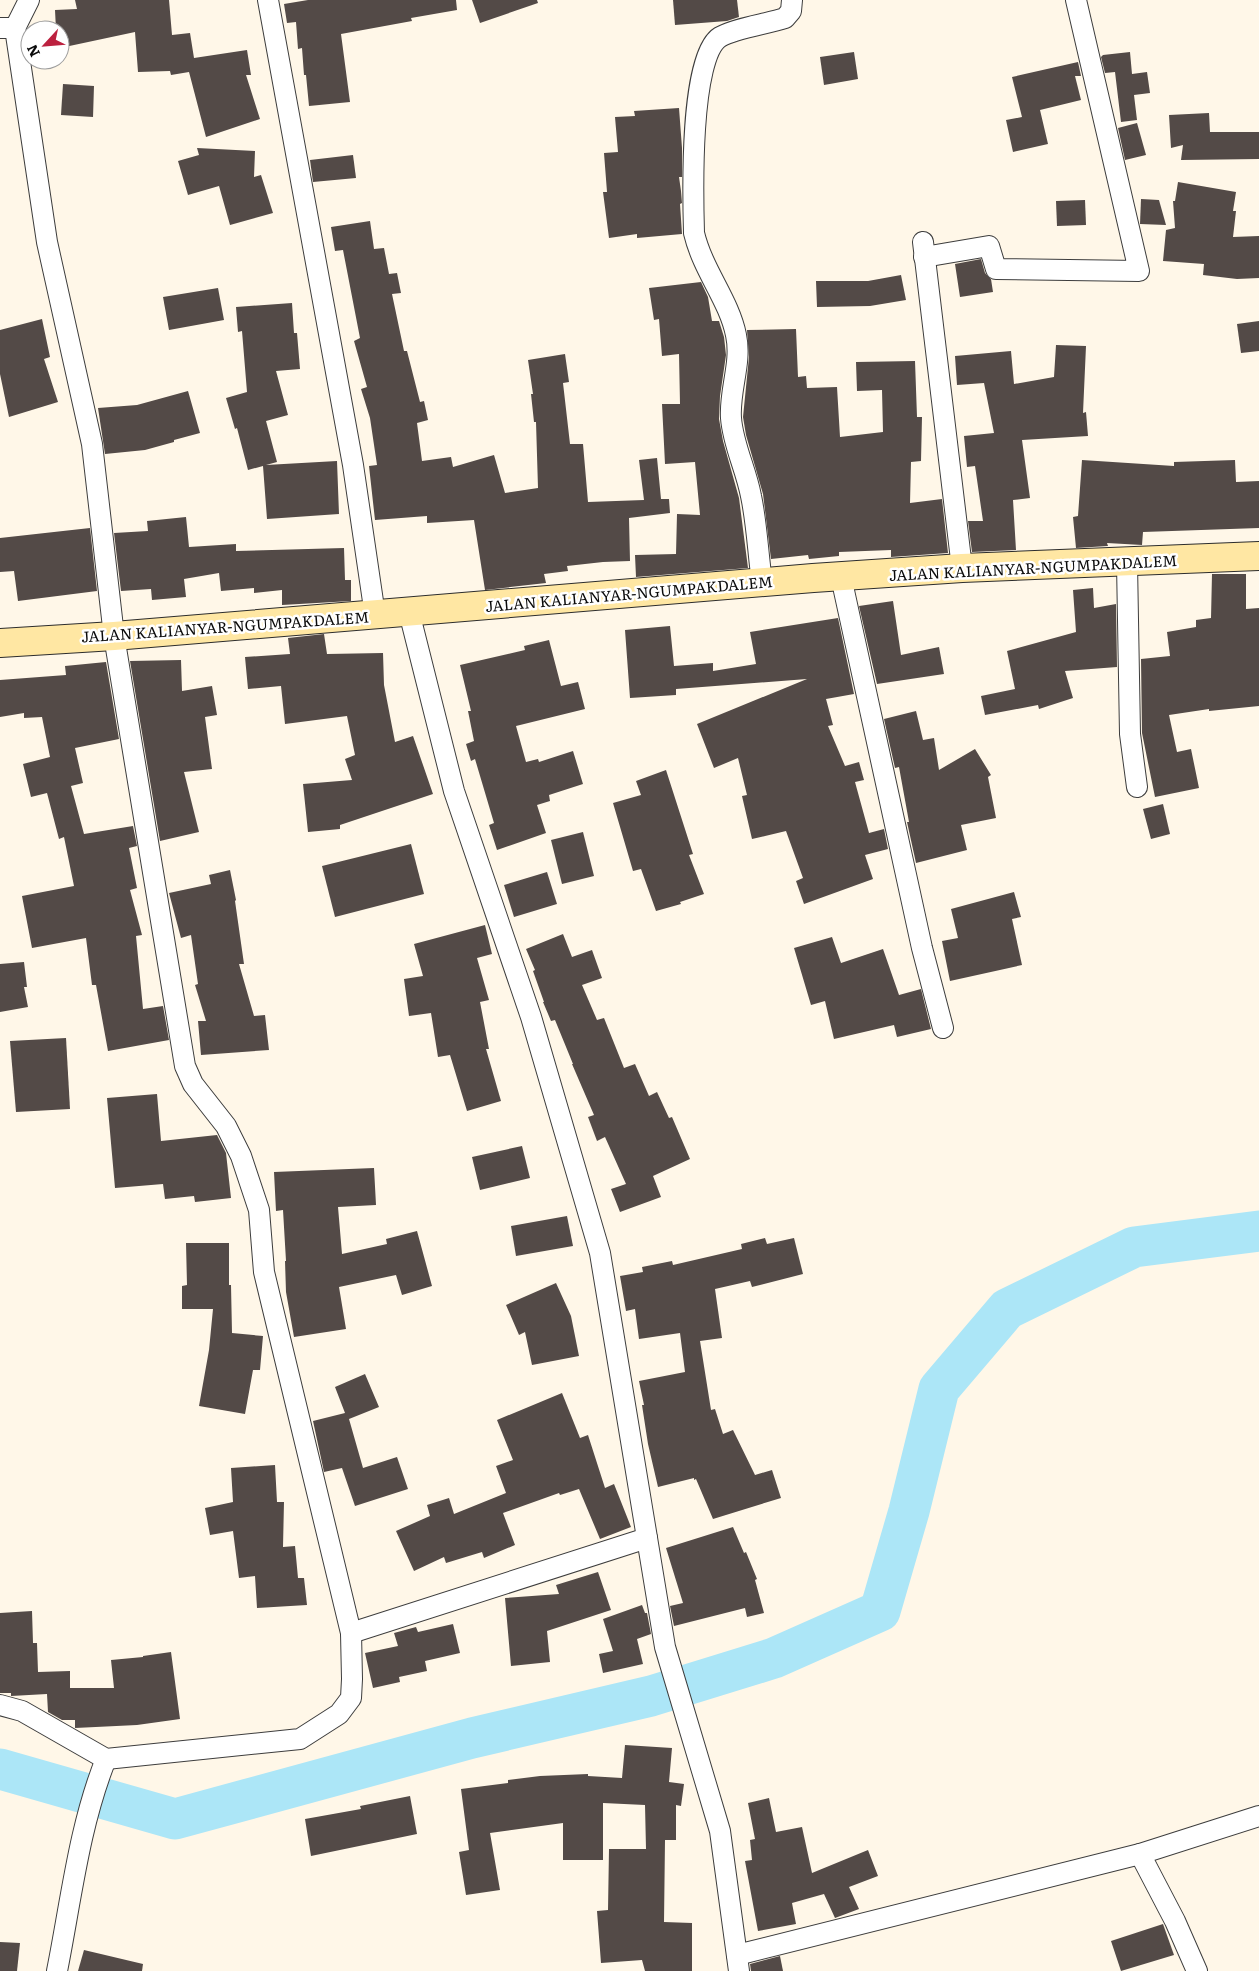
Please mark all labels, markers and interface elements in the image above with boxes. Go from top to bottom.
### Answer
north arrow [20,20,70,70]
text: N [21,41,44,61]
street label: JALAN KALIANYAR-NGUMPAKDALEM [888,548,1178,586]
street label: JALAN KALIANYAR-NGUMPAKDALEM [484,569,774,617]
street label: JALAN KALIANYAR-NGUMPAKDALEM [80,604,370,648]

